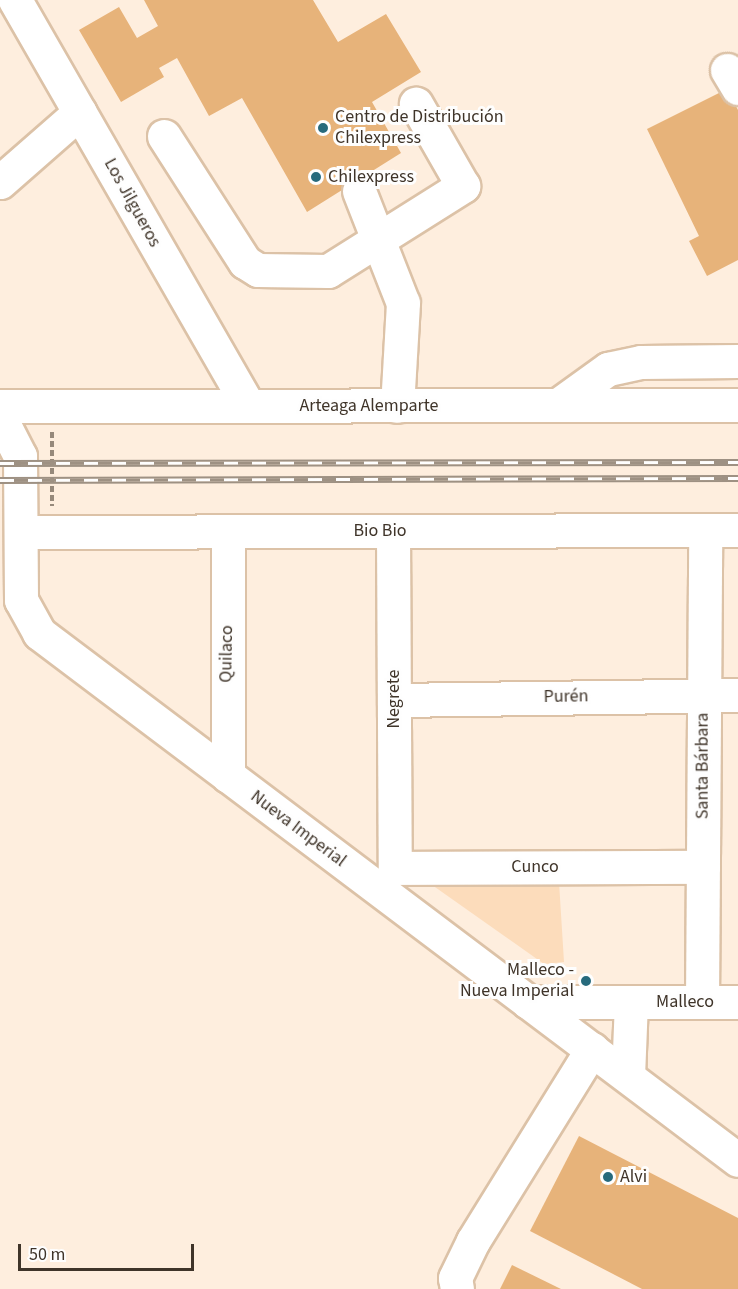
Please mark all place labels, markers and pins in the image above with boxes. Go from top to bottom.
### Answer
place label: Centro de Distribución Chilexpress [335,107,503,150]
marker: Centro de Distribución Chilexpress [316,121,330,135]
place label: Chilexpress [328,166,414,188]
marker: Chilexpress [309,170,323,184]
place label: Malleco - Nueva Imperial [460,960,574,1002]
marker: Malleco - Nueva Imperial [579,974,593,988]
place label: Alvi [620,1166,647,1188]
marker: Alvi [601,1170,615,1184]

